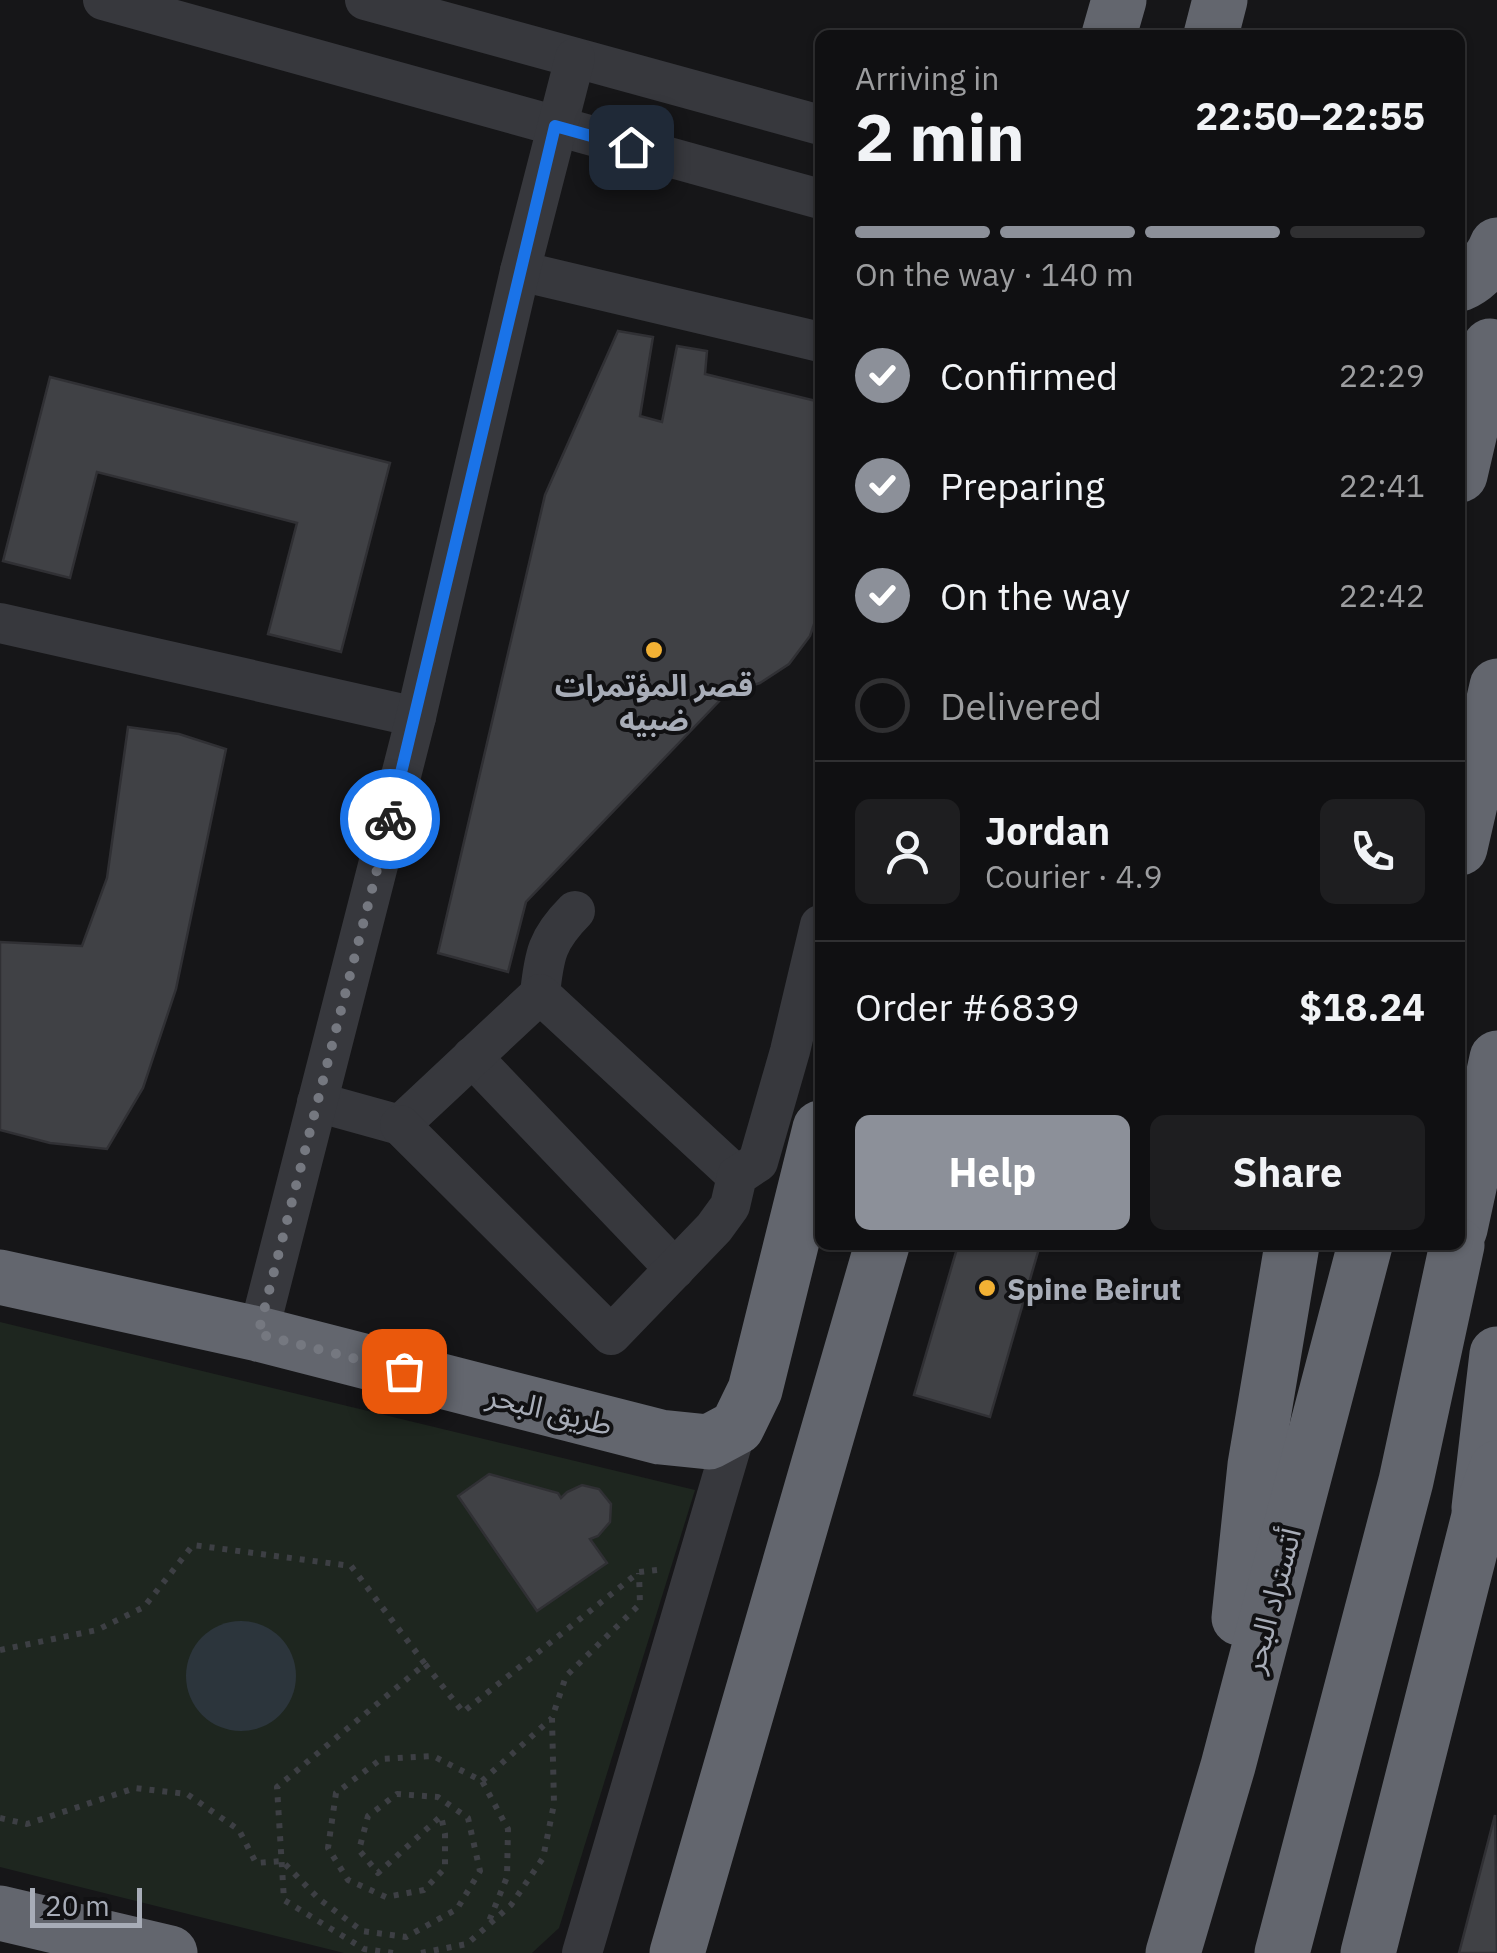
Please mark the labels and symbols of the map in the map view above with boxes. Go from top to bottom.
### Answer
pin [589,105,674,190]
marker: قصر المؤتمرات ضبيه [643,639,665,661]
place label: قصر المؤتمرات ضبيه [555,665,753,738]
courier [340,769,440,869]
place label: Spine Beirut [1007,1269,1181,1308]
marker: Spine Beirut [976,1277,998,1299]
pin [362,1329,447,1414]
street label: طريق البحر [482,1374,617,1443]
street label: أتستراد البحر [1233,1523,1309,1678]
scale bar [30,1883,142,1928]

